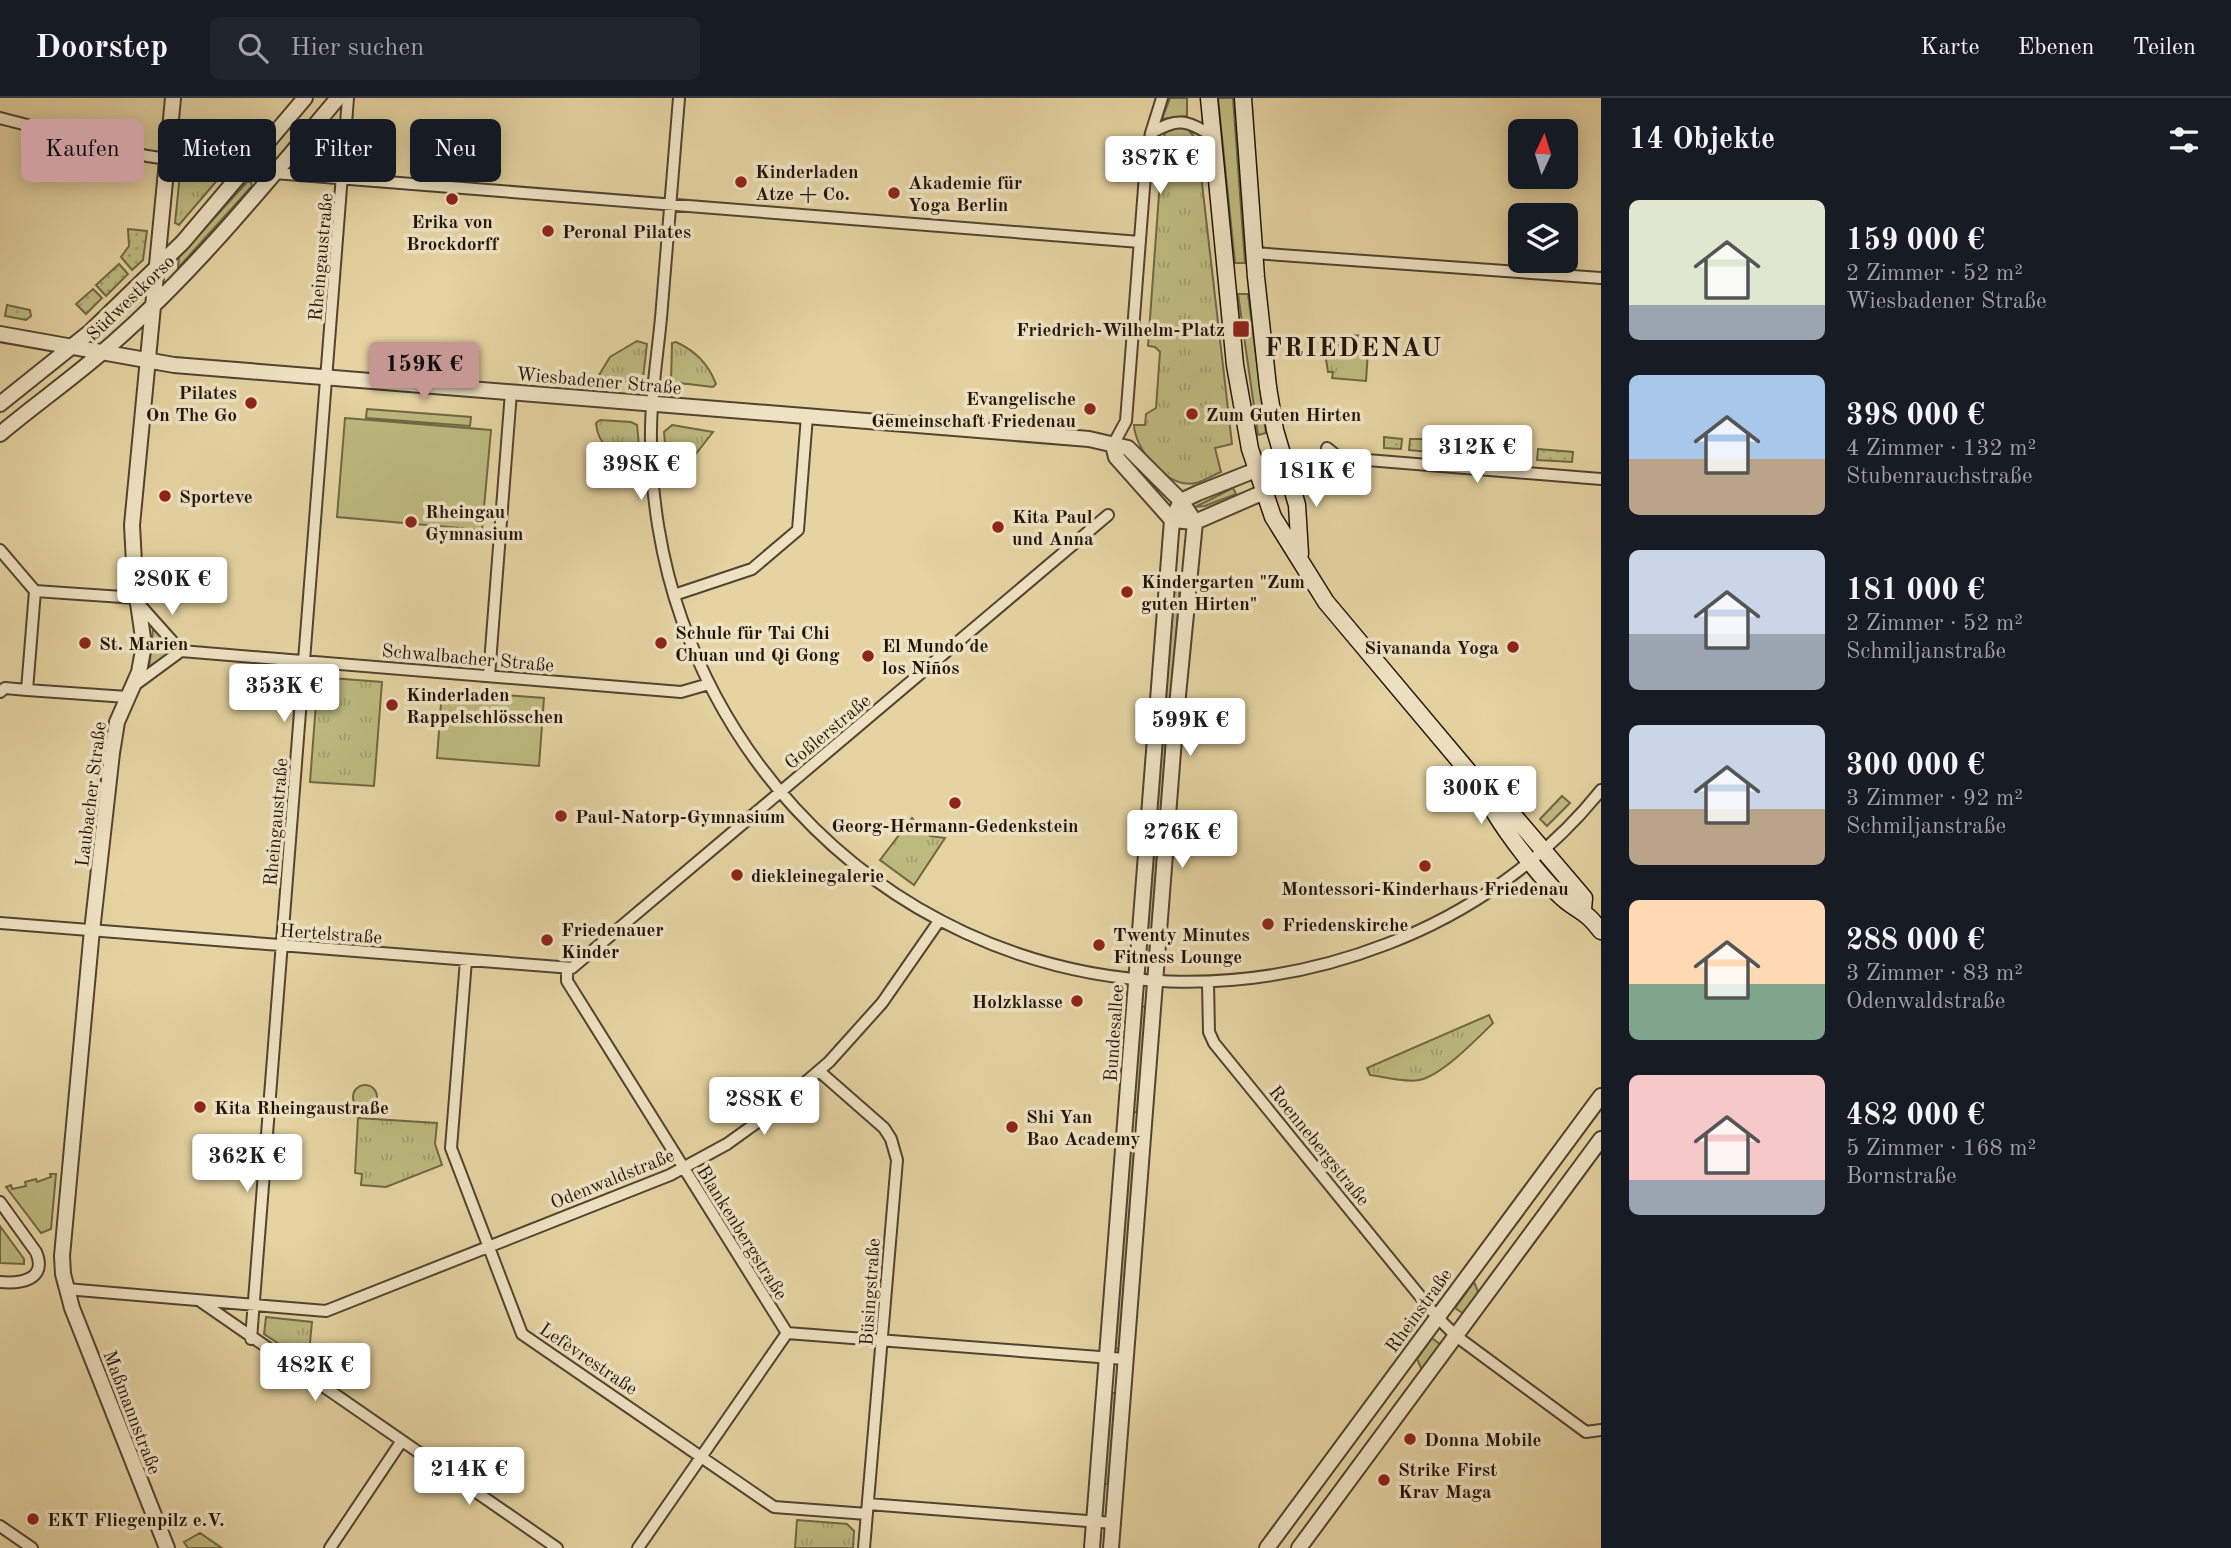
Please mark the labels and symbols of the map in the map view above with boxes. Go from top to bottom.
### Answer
north arrow [1508,119,1578,189]
pin: 387K € [1103,136,1217,196]
place label: Kinderladen Atze + Co. [755,164,859,205]
marker: Kinderladen Atze + Co. [733,174,749,190]
place label: Akademie für Yoga Berlin [908,175,1022,216]
marker: Akademie für Yoga Berlin [886,185,902,201]
marker: Erika von Brockdorff [444,191,460,207]
street label: Rheingaustraße [307,192,338,322]
place label: Erika von Brockdorff [406,214,499,255]
marker: Peronal Pilates [540,223,556,239]
place label: Peronal Pilates [562,224,691,243]
street label: Südwestkorso [84,252,179,345]
marker: Friedrich-Wilhelm-Platz [1231,319,1251,339]
place label: Friedrich-Wilhelm-Platz [1016,322,1225,341]
district label: FRIEDENAU [1265,336,1443,362]
pin: 159K € [367,342,481,402]
street label: Wiesbadener Straße [515,366,682,399]
place label: Pilates On The Go [146,385,237,426]
place label: Evangelische Gemeinschaft Friedenau [871,391,1076,432]
marker: Pilates On The Go [243,395,259,411]
marker: Evangelische Gemeinschaft Friedenau [1082,401,1098,417]
marker: Zum Guten Hirten [1184,406,1200,422]
place label: Zum Guten Hirten [1206,407,1361,426]
pin: 312K € [1420,426,1534,485]
pin: 398K € [584,442,698,502]
pin: 181K € [1259,450,1373,509]
marker: Sporteve [157,488,173,504]
place label: Sporteve [179,489,253,508]
place label: Rheingau Gymnasium [425,504,524,545]
place label: Kita Paul und Anna [1012,509,1094,550]
marker: Rheingau Gymnasium [403,514,419,530]
marker: Kita Paul und Anna [990,519,1006,535]
pin: 280K € [115,558,229,617]
place label: Kindergarten "Zum guten Hirten" [1141,574,1305,615]
marker: Kindergarten "Zum guten Hirten" [1119,584,1135,600]
place label: Schule für Tai Chi Chuan und Qi Gong [675,625,840,666]
marker: St. Marien [77,635,93,651]
marker: Schule für Tai Chi Chuan und Qi Gong [653,635,669,651]
place label: St. Marien [99,636,188,655]
place label: El Mundo de los Niños [882,638,989,679]
marker: Sivananda Yoga [1505,639,1521,655]
place label: Sivananda Yoga [1364,640,1499,659]
street label: Schwalbacher Straße [381,642,555,676]
marker: El Mundo de los Niños [860,648,876,664]
pin: 353K € [227,664,341,724]
place label: Kinderladen Rappelschlösschen [406,687,564,728]
street label: Goßlerstraße [782,692,875,774]
marker: Kinderladen Rappelschlösschen [384,697,400,713]
pin: 599K € [1133,698,1247,758]
street label: Laubacher Straße [74,721,111,868]
street label: Rheingaustraße [262,757,293,887]
pin: 300K € [1424,766,1538,826]
marker: Georg-Hermann-Gedenkstein [947,795,963,811]
marker: Paul-Natorp-Gymnasium [553,808,569,824]
place label: Paul-Natorp-Gymnasium [575,809,785,828]
pin: 276K € [1125,810,1239,870]
place label: Georg-Hermann-Gedenkstein [831,818,1079,837]
marker: Montessori-Kinderhaus Friedenau [1417,858,1433,874]
marker: diekleinegalerie [729,867,745,883]
place label: diekleinegalerie [751,868,884,887]
place label: Montessori-Kinderhaus Friedenau [1281,881,1569,900]
marker: Friedenskirche [1260,916,1276,932]
place label: Friedenskirche [1282,917,1409,936]
street label: Hertelstraße [279,922,383,949]
place label: Friedenauer Kinder [561,922,664,963]
place label: Twenty Minutes Fitness Lounge [1113,927,1250,968]
marker: Friedenauer Kinder [539,932,555,948]
marker: Twenty Minutes Fitness Lounge [1091,937,1107,953]
street label: Bundesallee [1103,984,1128,1082]
marker: Holzklasse [1069,993,1085,1009]
place label: Holzklasse [972,994,1063,1013]
pin: 288K € [707,1077,821,1137]
street label: Roennebergstraße [1264,1083,1372,1210]
marker: Kita Rheingaustraße [192,1099,208,1115]
place label: Kita Rheingaustraße [214,1100,389,1119]
place label: Shi Yan Bao Academy [1026,1109,1141,1150]
marker: Shi Yan Bao Academy [1004,1119,1020,1135]
pin: 362K € [190,1134,304,1194]
street label: Odenwaldstraße [548,1147,678,1214]
street label: Blankenbergstraße [692,1163,790,1304]
street label: Büsingstraße [858,1238,885,1347]
street label: Rheinstraße [1383,1266,1457,1357]
street label: Lefèvrestraße [535,1320,640,1400]
pin: 482K € [258,1344,372,1403]
street label: Maßmannstraße [98,1348,163,1478]
marker: Donna Mobile [1402,1431,1418,1447]
place label: Donna Mobile [1424,1432,1542,1451]
pin: 214K € [412,1448,526,1507]
place label: Strike First Krav Maga [1398,1462,1497,1503]
marker: Strike First Krav Maga [1376,1472,1392,1488]
marker: EKT Fliegenpilz e.V. [25,1511,41,1527]
place label: EKT Fliegenpilz e.V. [47,1512,225,1531]

